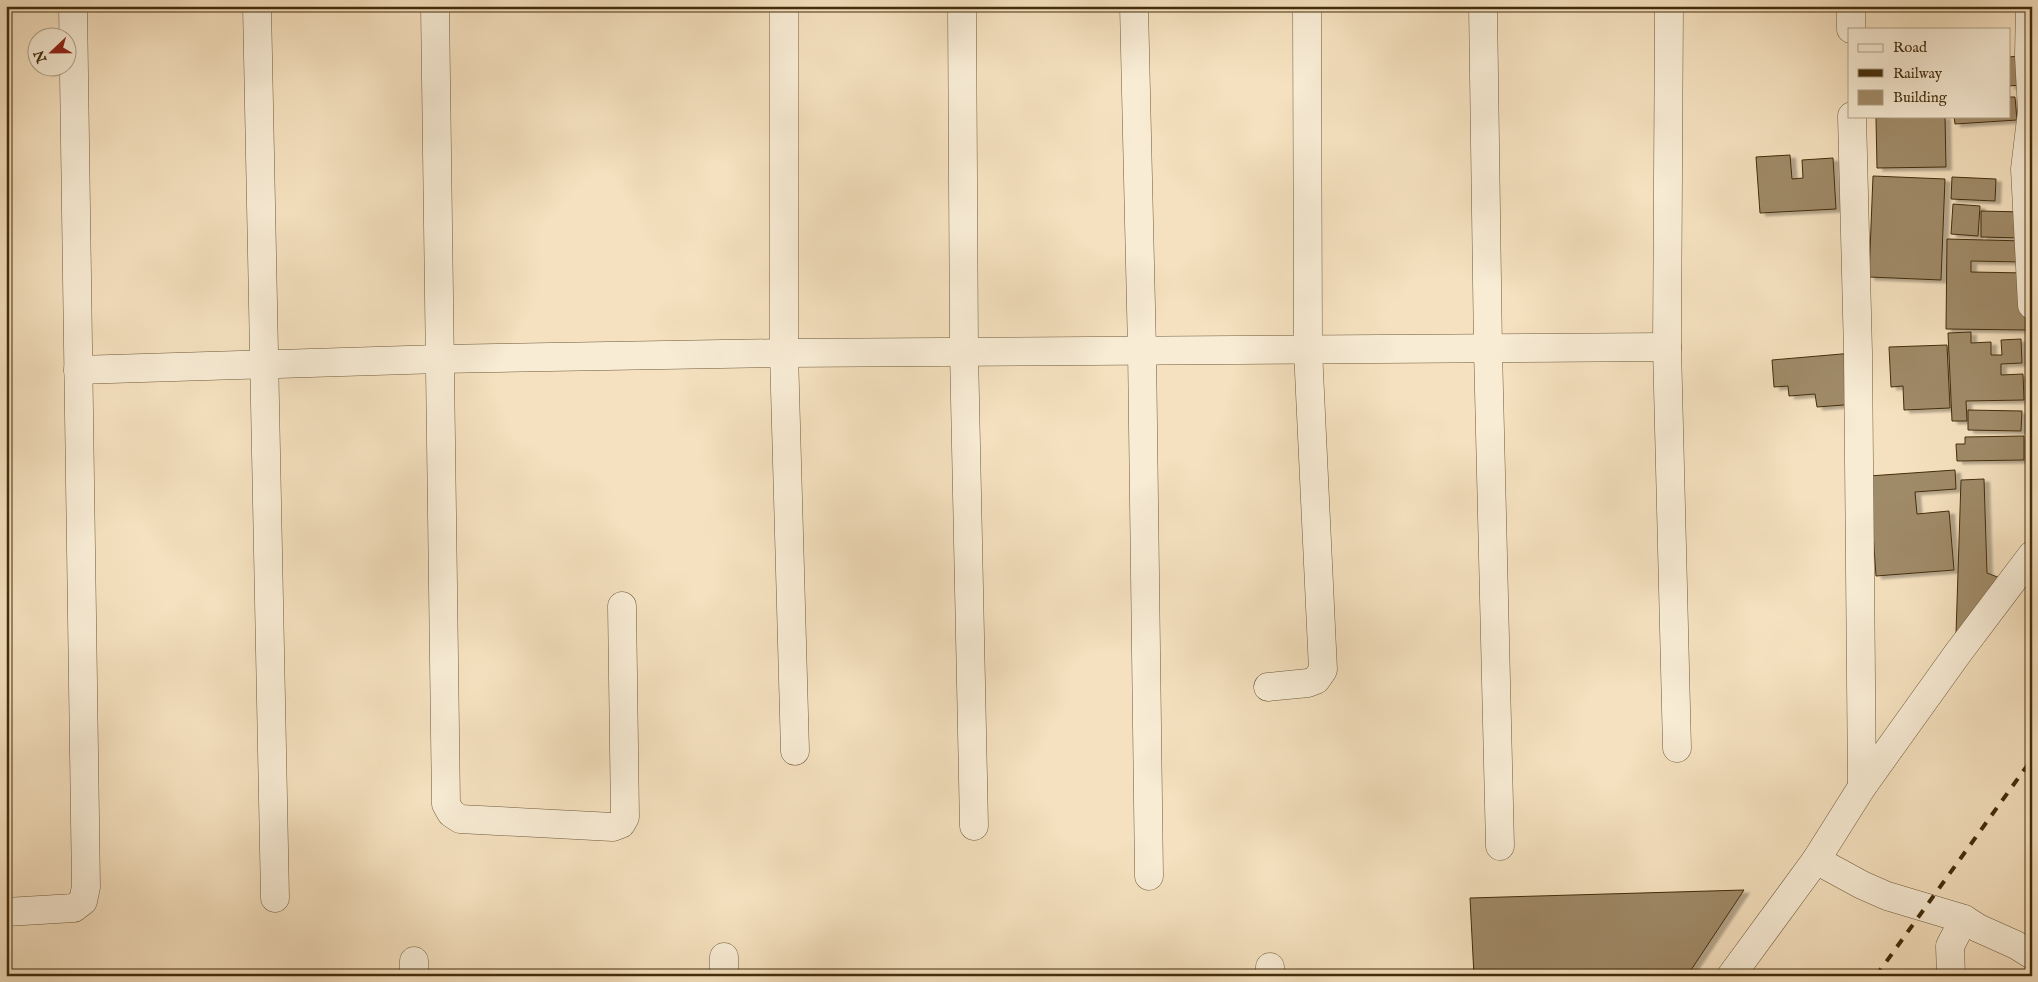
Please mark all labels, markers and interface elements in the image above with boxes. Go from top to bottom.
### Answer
north arrow [28,28,78,78]
legend [1848,28,2010,118]
text: Road [1893,38,1928,57]
text: N [30,48,52,66]
text: Railway [1893,64,1943,83]
text: Building [1893,88,1948,107]

